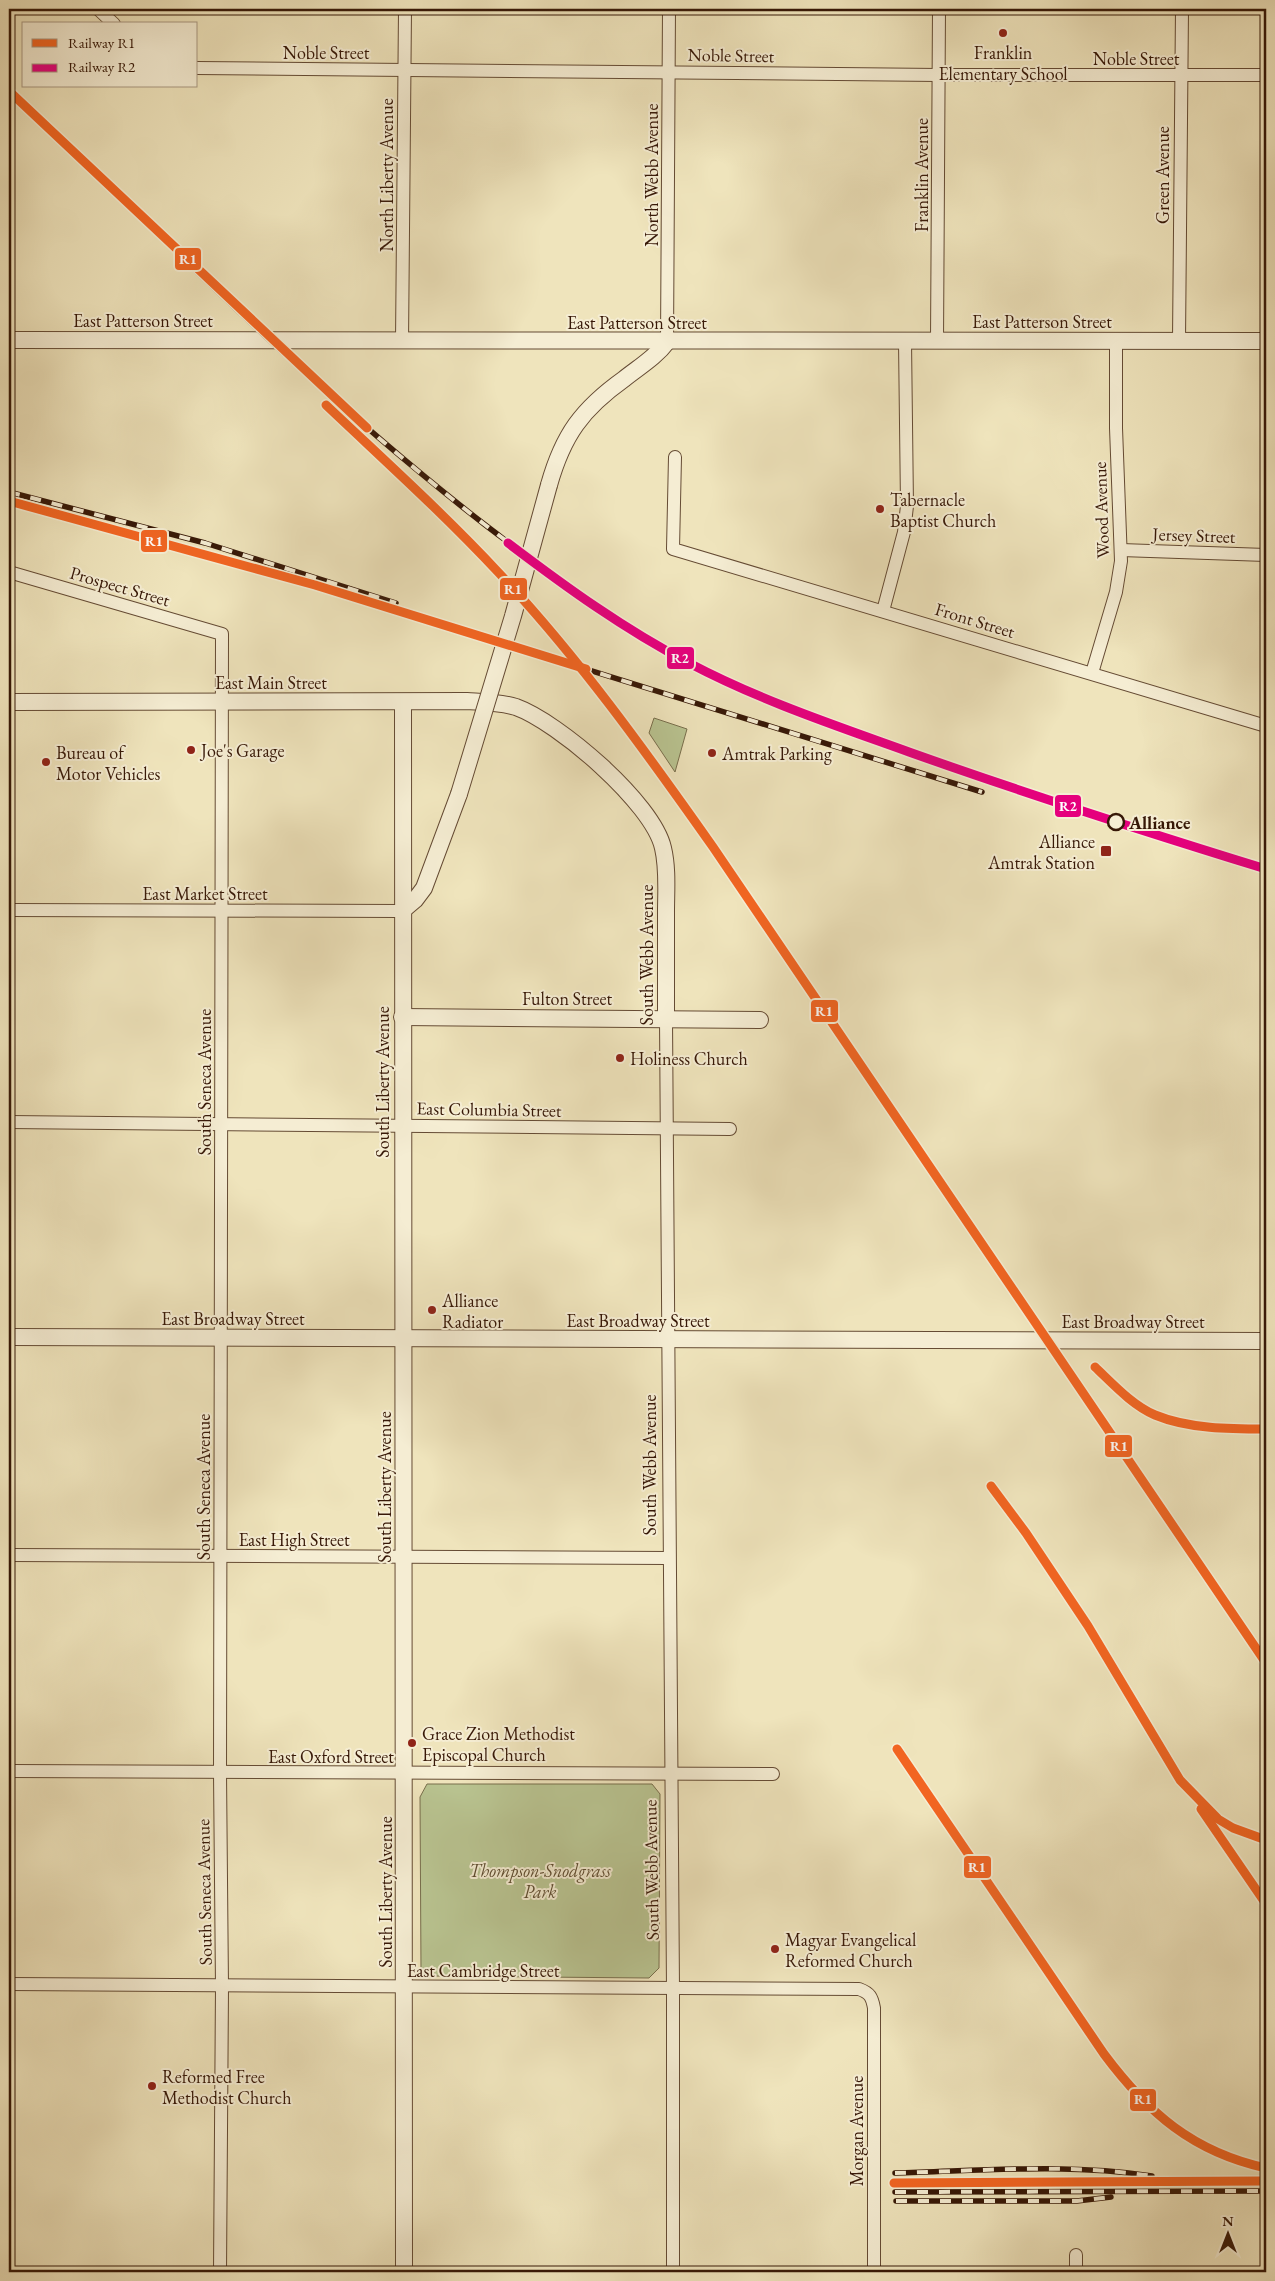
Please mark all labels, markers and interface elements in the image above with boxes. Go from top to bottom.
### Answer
legend [22,22,198,88]
marker: Franklin Elementary School [997,27,1009,39]
text: Railway R1 [68,33,135,52]
street label: Noble Street [283,41,370,64]
place label: Franklin Elementary School [938,41,1068,85]
street label: Noble Street [687,43,775,67]
street label: Noble Street [1093,47,1180,70]
text: Railway R2 [68,57,136,76]
street label: North Liberty Avenue [375,98,398,252]
street label: North Webb Avenue [640,103,663,247]
street label: Franklin Avenue [910,118,933,232]
street label: Green Avenue [1151,126,1174,224]
line badge: R1 [174,247,202,271]
text: R1 [179,250,197,268]
street label: East Patterson Street [73,309,213,332]
street label: East Patterson Street [972,310,1112,333]
street label: East Patterson Street [567,311,707,334]
street label: Wood Avenue [1088,461,1114,559]
place label: Tabernacle Baptist Church [890,488,996,532]
marker: Tabernacle Baptist Church [874,503,886,515]
street label: Jersey Street [1150,522,1236,548]
line badge: R1 [140,529,168,553]
text: R1 [145,532,163,550]
street label: Prospect Street [67,561,173,611]
line badge: R1 [499,577,528,601]
text: R1 [504,580,522,598]
street label: Front Street [932,597,1018,643]
line badge: R2 [666,646,695,670]
text: R2 [671,649,690,667]
street label: East Main Street [215,671,327,694]
place label: Joe's Garage [199,739,284,762]
place label: Bureau of Motor Vehicles [56,741,161,785]
place label: Amtrak Parking [721,742,832,765]
marker: Joe's Garage [185,744,197,756]
marker: Amtrak Parking [706,747,718,759]
marker: Bureau of Motor Vehicles [40,756,52,768]
line badge: R2 [1054,794,1082,818]
text: R2 [1059,797,1078,815]
place label: Alliance [1128,811,1191,834]
marker: Alliance [1107,813,1125,831]
place label: Alliance Amtrak Station [987,830,1095,874]
marker: Alliance Amtrak Station [1099,844,1113,858]
street label: East Market Street [142,882,268,905]
street label: South Webb Avenue [635,885,658,1025]
street label: Fulton Street [522,987,612,1010]
line badge: R1 [810,999,839,1023]
text: R1 [815,1002,833,1020]
street label: South Liberty Avenue [371,1006,394,1158]
street label: South Seneca Avenue [193,1009,216,1155]
place label: Holiness Church [630,1047,748,1070]
marker: Holiness Church [614,1052,626,1064]
street label: East Columbia Street [416,1096,562,1122]
place label: Alliance Radiator [441,1289,503,1333]
marker: Alliance Radiator [426,1304,438,1316]
street label: East Broadway Street [161,1307,305,1330]
street label: East Broadway Street [566,1309,710,1332]
street label: East Broadway Street [1061,1310,1205,1333]
street label: South Webb Avenue [638,1395,661,1535]
street label: South Liberty Avenue [373,1411,396,1563]
street label: South Seneca Avenue [192,1414,215,1560]
line badge: R1 [1104,1434,1133,1458]
text: R1 [1110,1437,1128,1455]
street label: East High Street [238,1528,350,1551]
place label: Grace Zion Methodist Episcopal Church [422,1722,575,1766]
marker: Grace Zion Methodist Episcopal Church [406,1737,418,1749]
street label: East Oxford Street [268,1745,394,1768]
street label: South Webb Avenue [638,1799,664,1941]
street label: South Liberty Avenue [374,1816,397,1968]
street label: South Seneca Avenue [191,1819,217,1965]
line badge: R1 [963,1855,992,1879]
text: R1 [968,1858,986,1876]
park label: Thompson-Snodgrass Park [469,1859,612,1903]
place label: Magyar Evangelical Reformed Church [785,1928,916,1972]
marker: Magyar Evangelical Reformed Church [769,1943,781,1955]
street label: East Cambridge Street [407,1959,560,1982]
place label: Reformed Free Methodist Church [162,2065,291,2109]
street label: Morgan Avenue [845,2076,868,2186]
marker: Reformed Free Methodist Church [146,2080,158,2092]
line badge: R1 [1129,2088,1157,2112]
text: R1 [1134,2090,1152,2108]
north arrow [1202,2208,1252,2258]
text: N [1222,2212,1234,2230]

